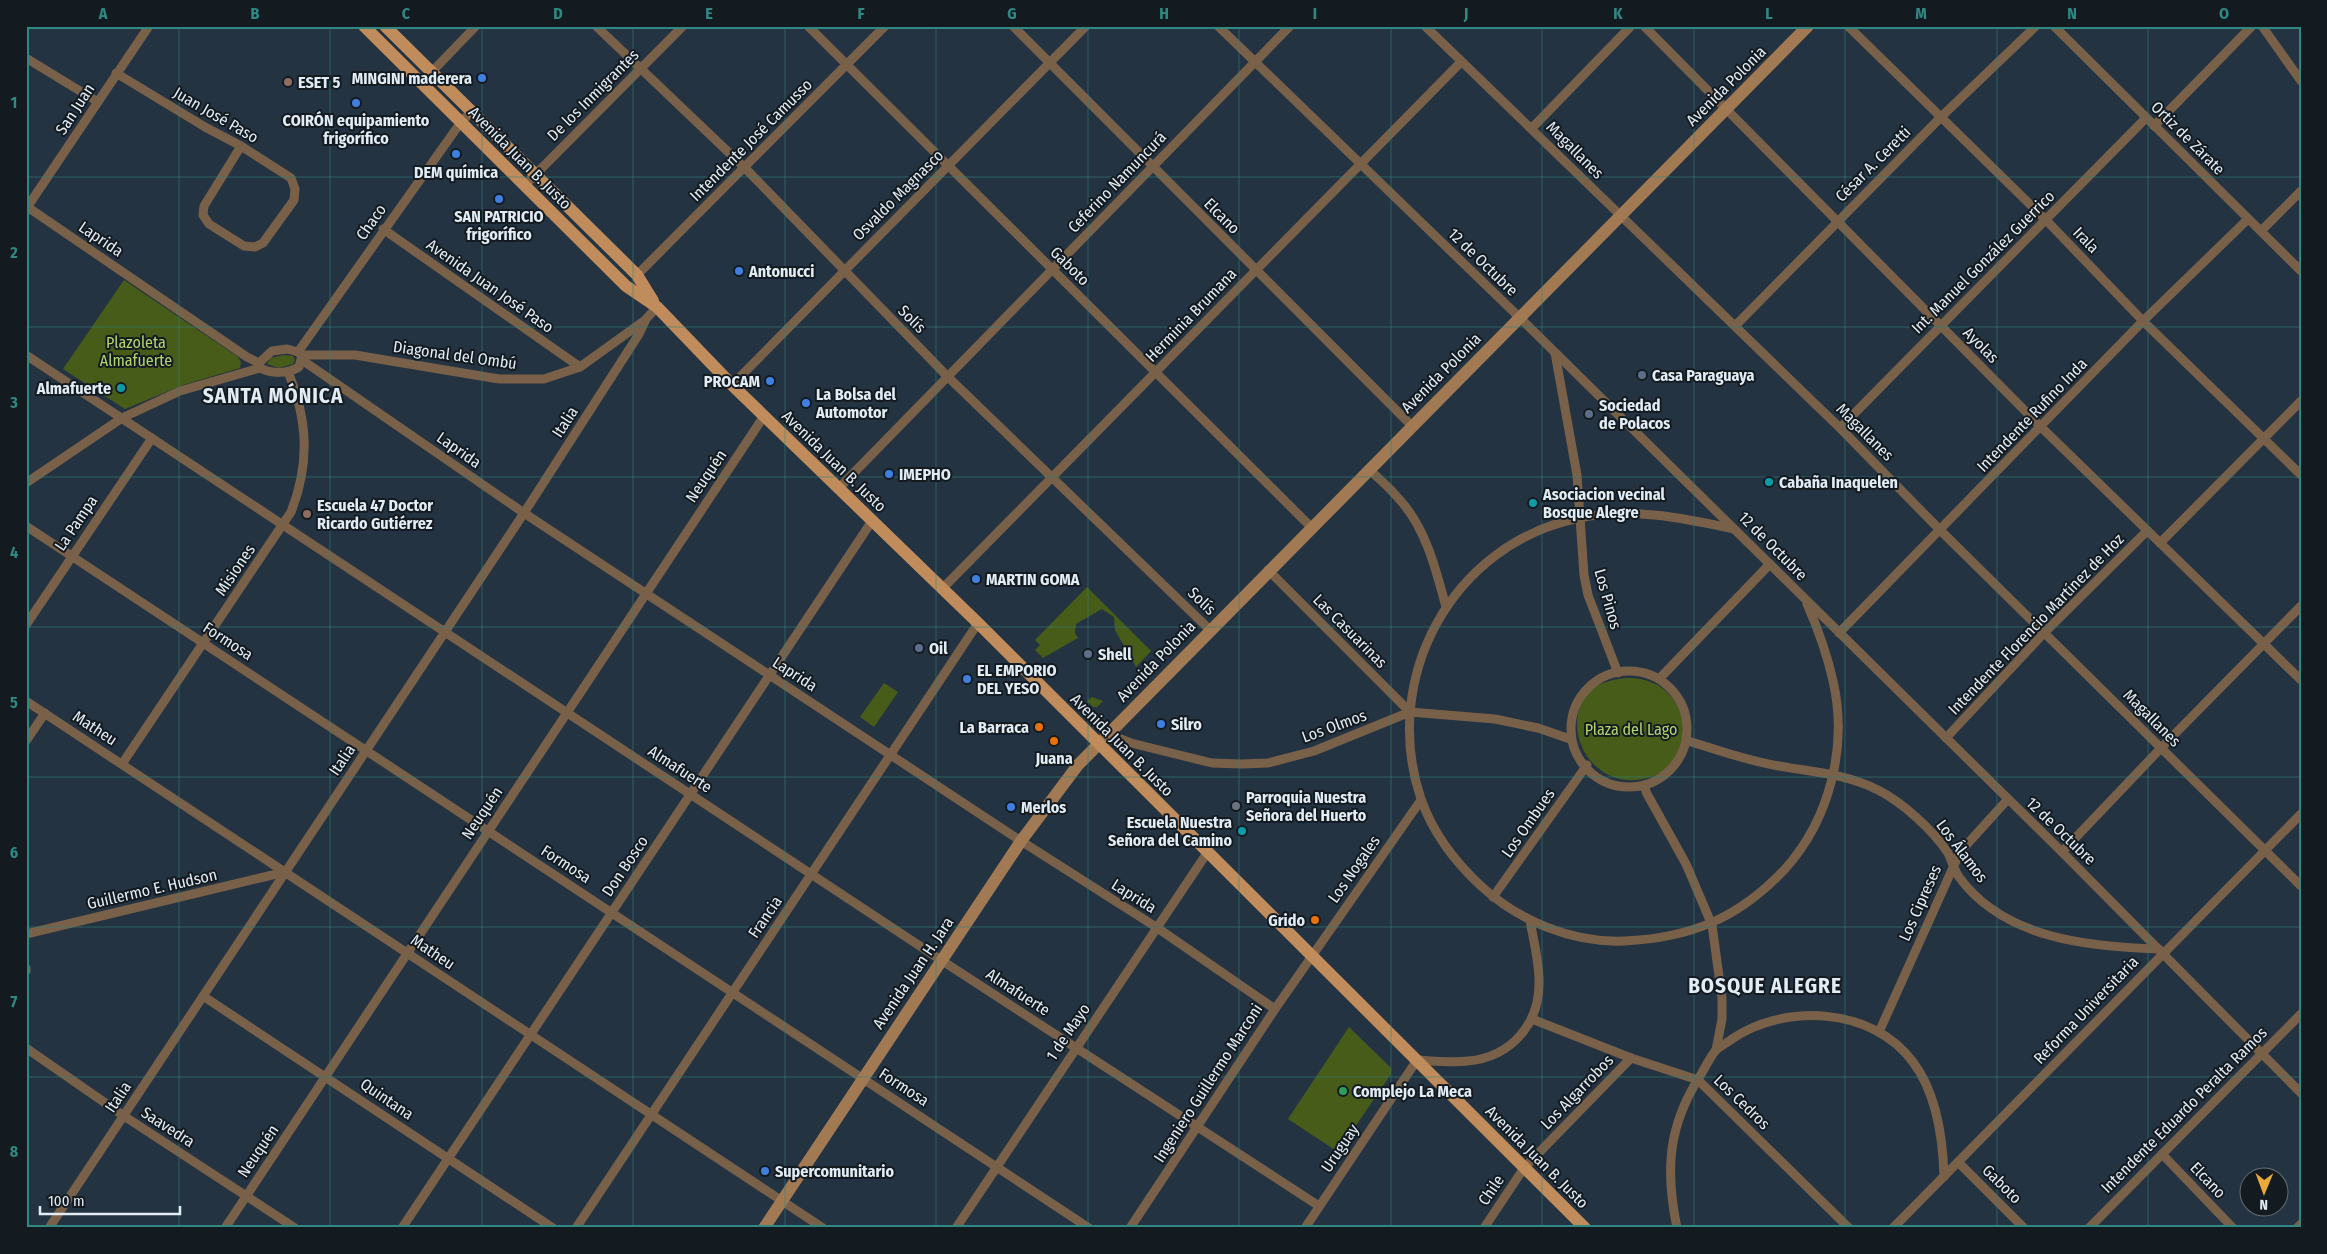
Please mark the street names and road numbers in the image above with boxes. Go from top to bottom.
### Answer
street label: Avenida Polonia [1682,42,1770,130]
street label: De los Inmigrantes [543,45,643,145]
street label: Intendente José Camusso [686,75,816,205]
street label: San Juan [52,80,98,138]
street label: Juan José Paso [170,83,262,147]
street label: Ortiz de Zárate [2147,97,2229,179]
street label: Avenida Juan B. Justo [465,103,575,213]
street label: Magallanes [1542,117,1608,183]
street label: César A. Ceretti [1831,122,1915,206]
street label: Ceferino Namuncurá [1064,127,1170,237]
street label: Osvaldo Magnasco [849,146,947,244]
street label: Int. Manuel González Guerrico [1908,187,2058,337]
street label: Elcano [1200,194,1244,238]
street label: Chaco [352,200,390,244]
street label: Laprida [75,217,127,261]
street label: Irala [2069,223,2103,257]
street label: 12 de Octubre [1444,224,1522,300]
street label: Avenida Juan José Paso [423,235,557,337]
street label: Gaboto [1047,243,1093,289]
street label: Herminia Brumana [1142,264,1241,366]
street label: Solís [894,301,930,337]
street label: Ayolas [1959,323,2003,367]
street label: Avenida Polonia [1397,329,1485,417]
street label: Diagonal del Ombú [392,337,518,373]
street label: Intendente Rufino Inda [1973,354,2091,476]
street label: Magallanes [1832,399,1898,465]
street label: Italia [548,403,582,441]
street label: Avenida Juan B. Justo [778,406,890,516]
street label: Laprida [433,428,485,472]
street label: Neuquén [682,446,730,506]
street label: La Pampa [51,492,101,554]
street label: 12 de Octubre [1735,508,1811,584]
street label: Intendente Florencio Martínez de Hoz [1944,530,2128,718]
street label: Misiones [211,541,259,599]
street label: Los Pinos [1590,567,1626,631]
street label: Solís [1184,583,1220,619]
street label: Las Casuarinas [1309,590,1391,672]
street label: Avenida Polonia [1113,616,1199,705]
street label: Formosa [199,618,257,664]
street label: Laprida [769,653,821,695]
street label: Magallanes [2119,685,2185,751]
street label: Avenida Juan B. Justo [1067,690,1177,800]
street label: Los Olmos [1299,705,1369,746]
street label: Matheu [69,707,121,749]
street label: Italia [325,741,359,779]
street label: Almafuerte [644,741,716,797]
street label: Neuquén [458,783,506,843]
street label: Los Ombues [1497,785,1559,861]
street label: 12 de Octubre [2022,793,2100,869]
street label: Los Álamos [1932,816,1992,886]
street label: Don Bosco [598,832,652,900]
street label: Los Nogales [1324,832,1384,906]
street label: Formosa [537,841,595,887]
street label: Los Cipreses [1895,862,1945,944]
street label: Guillermo E. Hudson [85,865,219,913]
street label: Laprida [1108,875,1160,917]
street label: Francia [744,892,786,942]
street label: Avenida Juan H. Jara [869,913,958,1033]
street label: Matheu [407,930,459,974]
street label: Reforma Universitaria [2030,952,2142,1068]
street label: Almafuerte [982,964,1054,1020]
street label: 1 de Mayo [1042,1000,1094,1064]
street label: Ingeniero Guillermo Marconi [1150,1000,1266,1166]
street label: Intendente Eduardo Peralta Ramos [2097,1023,2271,1197]
street label: Los Algarrobos [1537,1051,1617,1133]
street label: Formosa [875,1064,933,1110]
street label: Los Cedros [1710,1071,1774,1133]
street label: Quintana [357,1074,417,1124]
street label: Italia [101,1078,135,1116]
street label: Avenida Juan B. Justo [1482,1102,1592,1212]
street label: Saavedra [138,1103,198,1151]
street label: Uruguay [1317,1120,1363,1176]
street label: Neuquén [234,1121,282,1181]
street label: Elcano [2186,1158,2230,1202]
street label: Gaboto [1979,1161,2025,1207]
street label: Chile [1474,1171,1508,1209]

